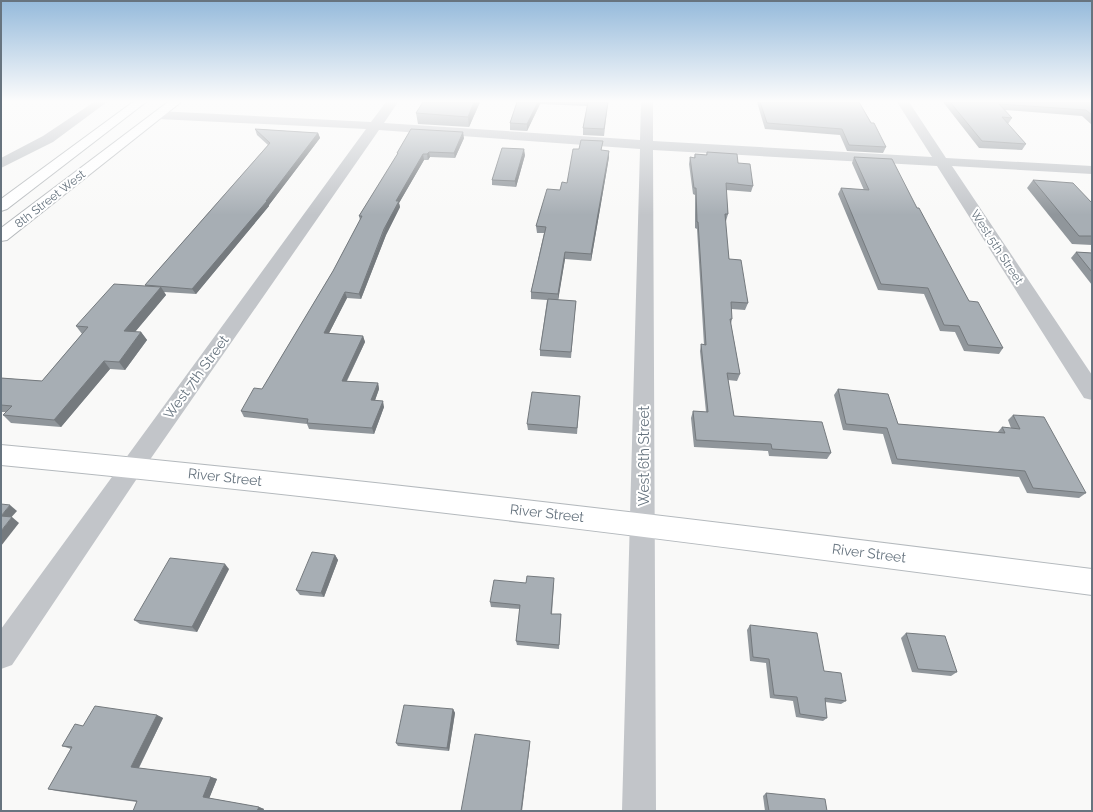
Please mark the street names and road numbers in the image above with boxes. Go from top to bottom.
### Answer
street label: 8th Street West [12,167,88,231]
street label: West 5th Street [968,207,1026,287]
street label: West 7th Street [160,332,232,422]
street label: West 6th Street [636,405,652,506]
street label: River Street [187,465,263,489]
street label: River Street [509,501,585,525]
street label: River Street [831,541,907,566]

